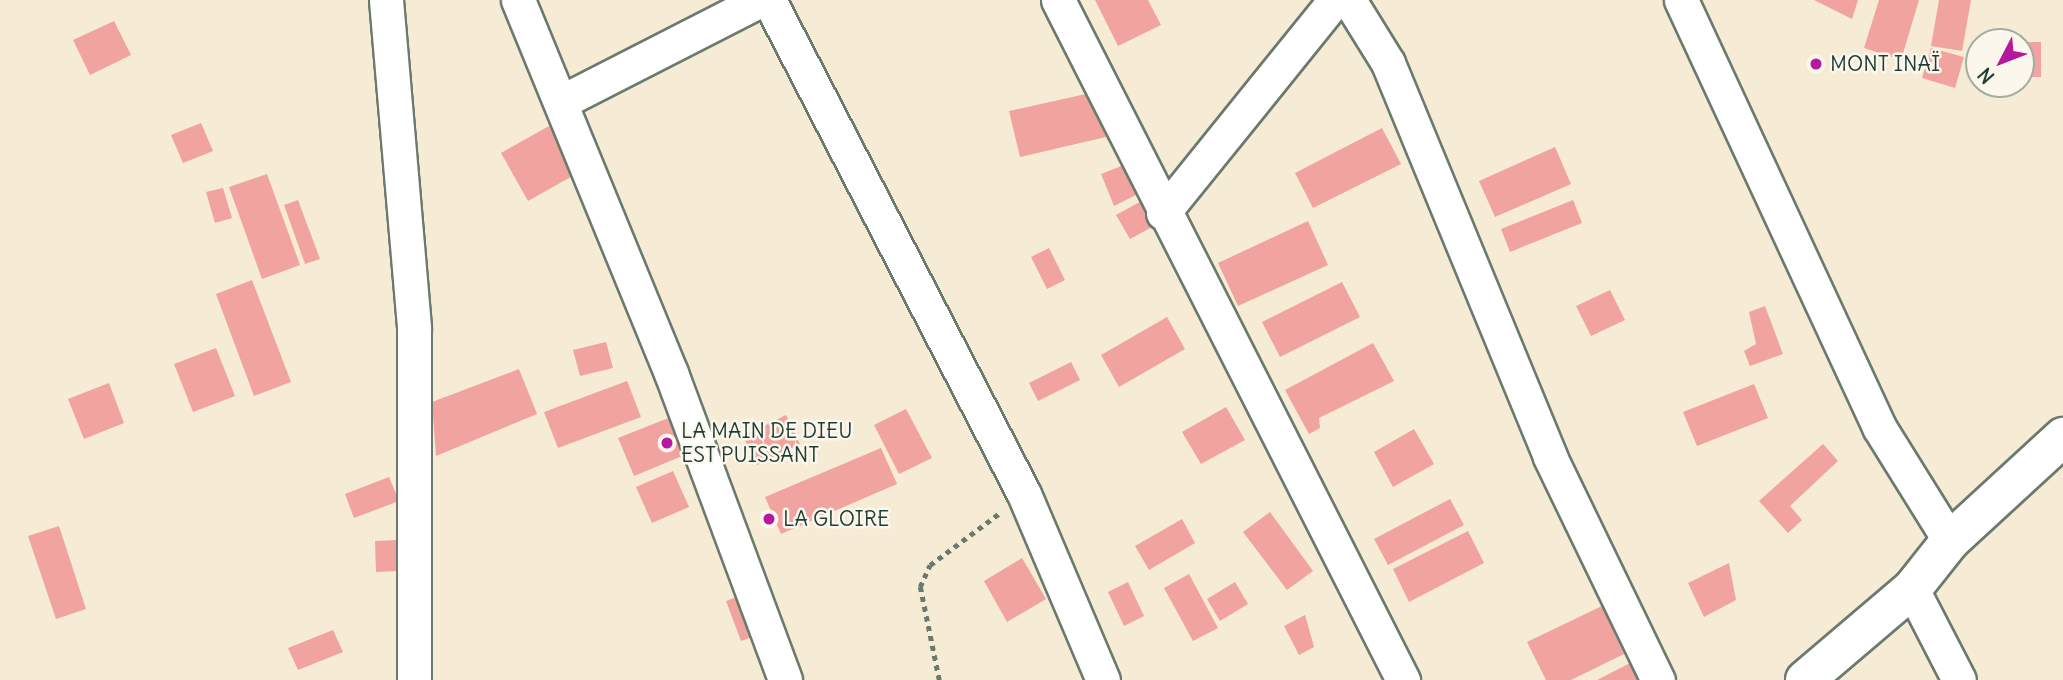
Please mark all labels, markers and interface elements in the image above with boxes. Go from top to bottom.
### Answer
north arrow [1965,28,2035,98]
place label: MONT INAÏ [1830,51,1940,77]
marker: MONT INAÏ [1808,56,1824,72]
text: N [1973,63,1999,89]
place label: LA MAIN DE DIEU EST PUISSANT [681,418,853,468]
marker: LA MAIN DE DIEU EST PUISSANT [659,435,675,451]
place label: LA GLOIRE [783,506,889,532]
marker: LA GLOIRE [761,511,777,527]

